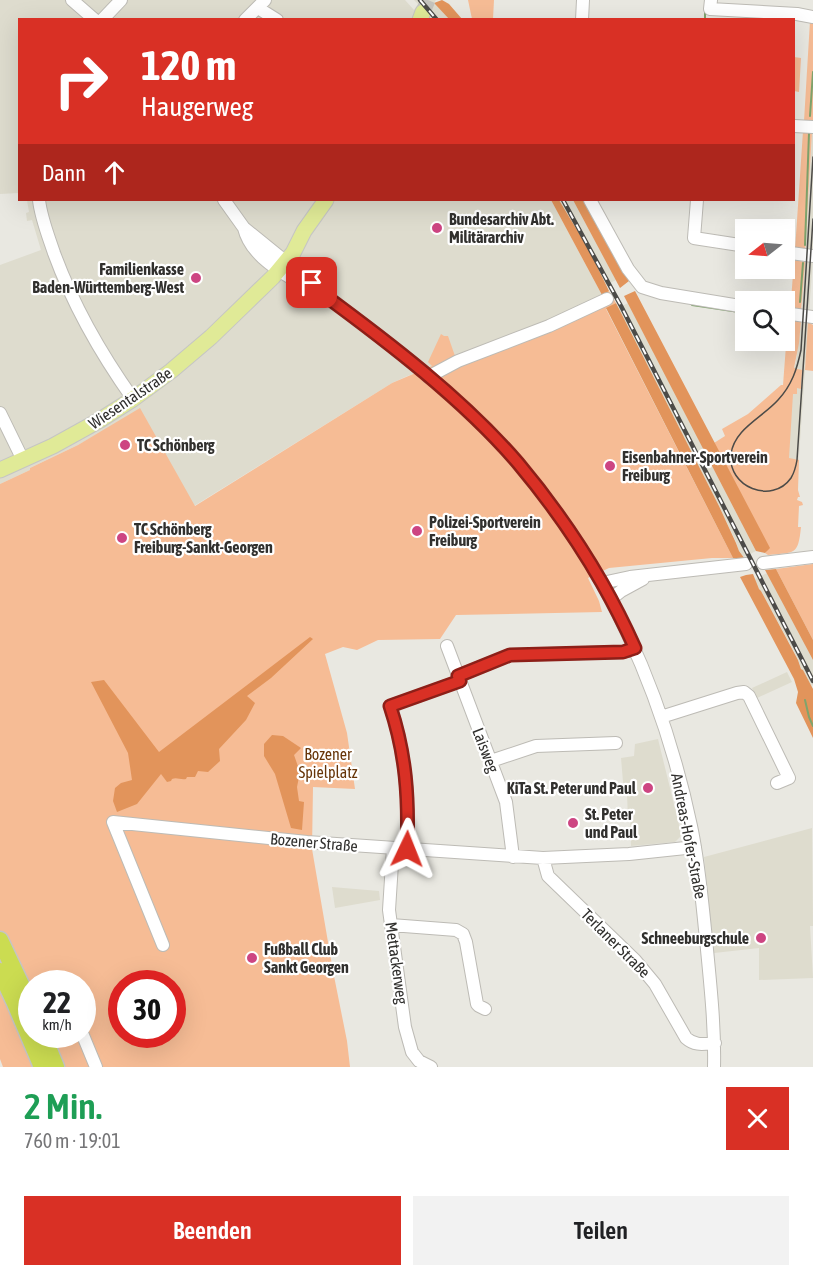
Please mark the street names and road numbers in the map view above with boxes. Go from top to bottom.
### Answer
street label: Wiesentalstraße [85,364,175,432]
street label: Laisweg [468,725,503,775]
street label: Andreas-Hofer-Straße [668,772,710,900]
street label: Bozener Straße [270,829,358,855]
street label: Terlaner Straße [578,905,654,981]
street label: Mettackerweg [381,921,412,1006]

